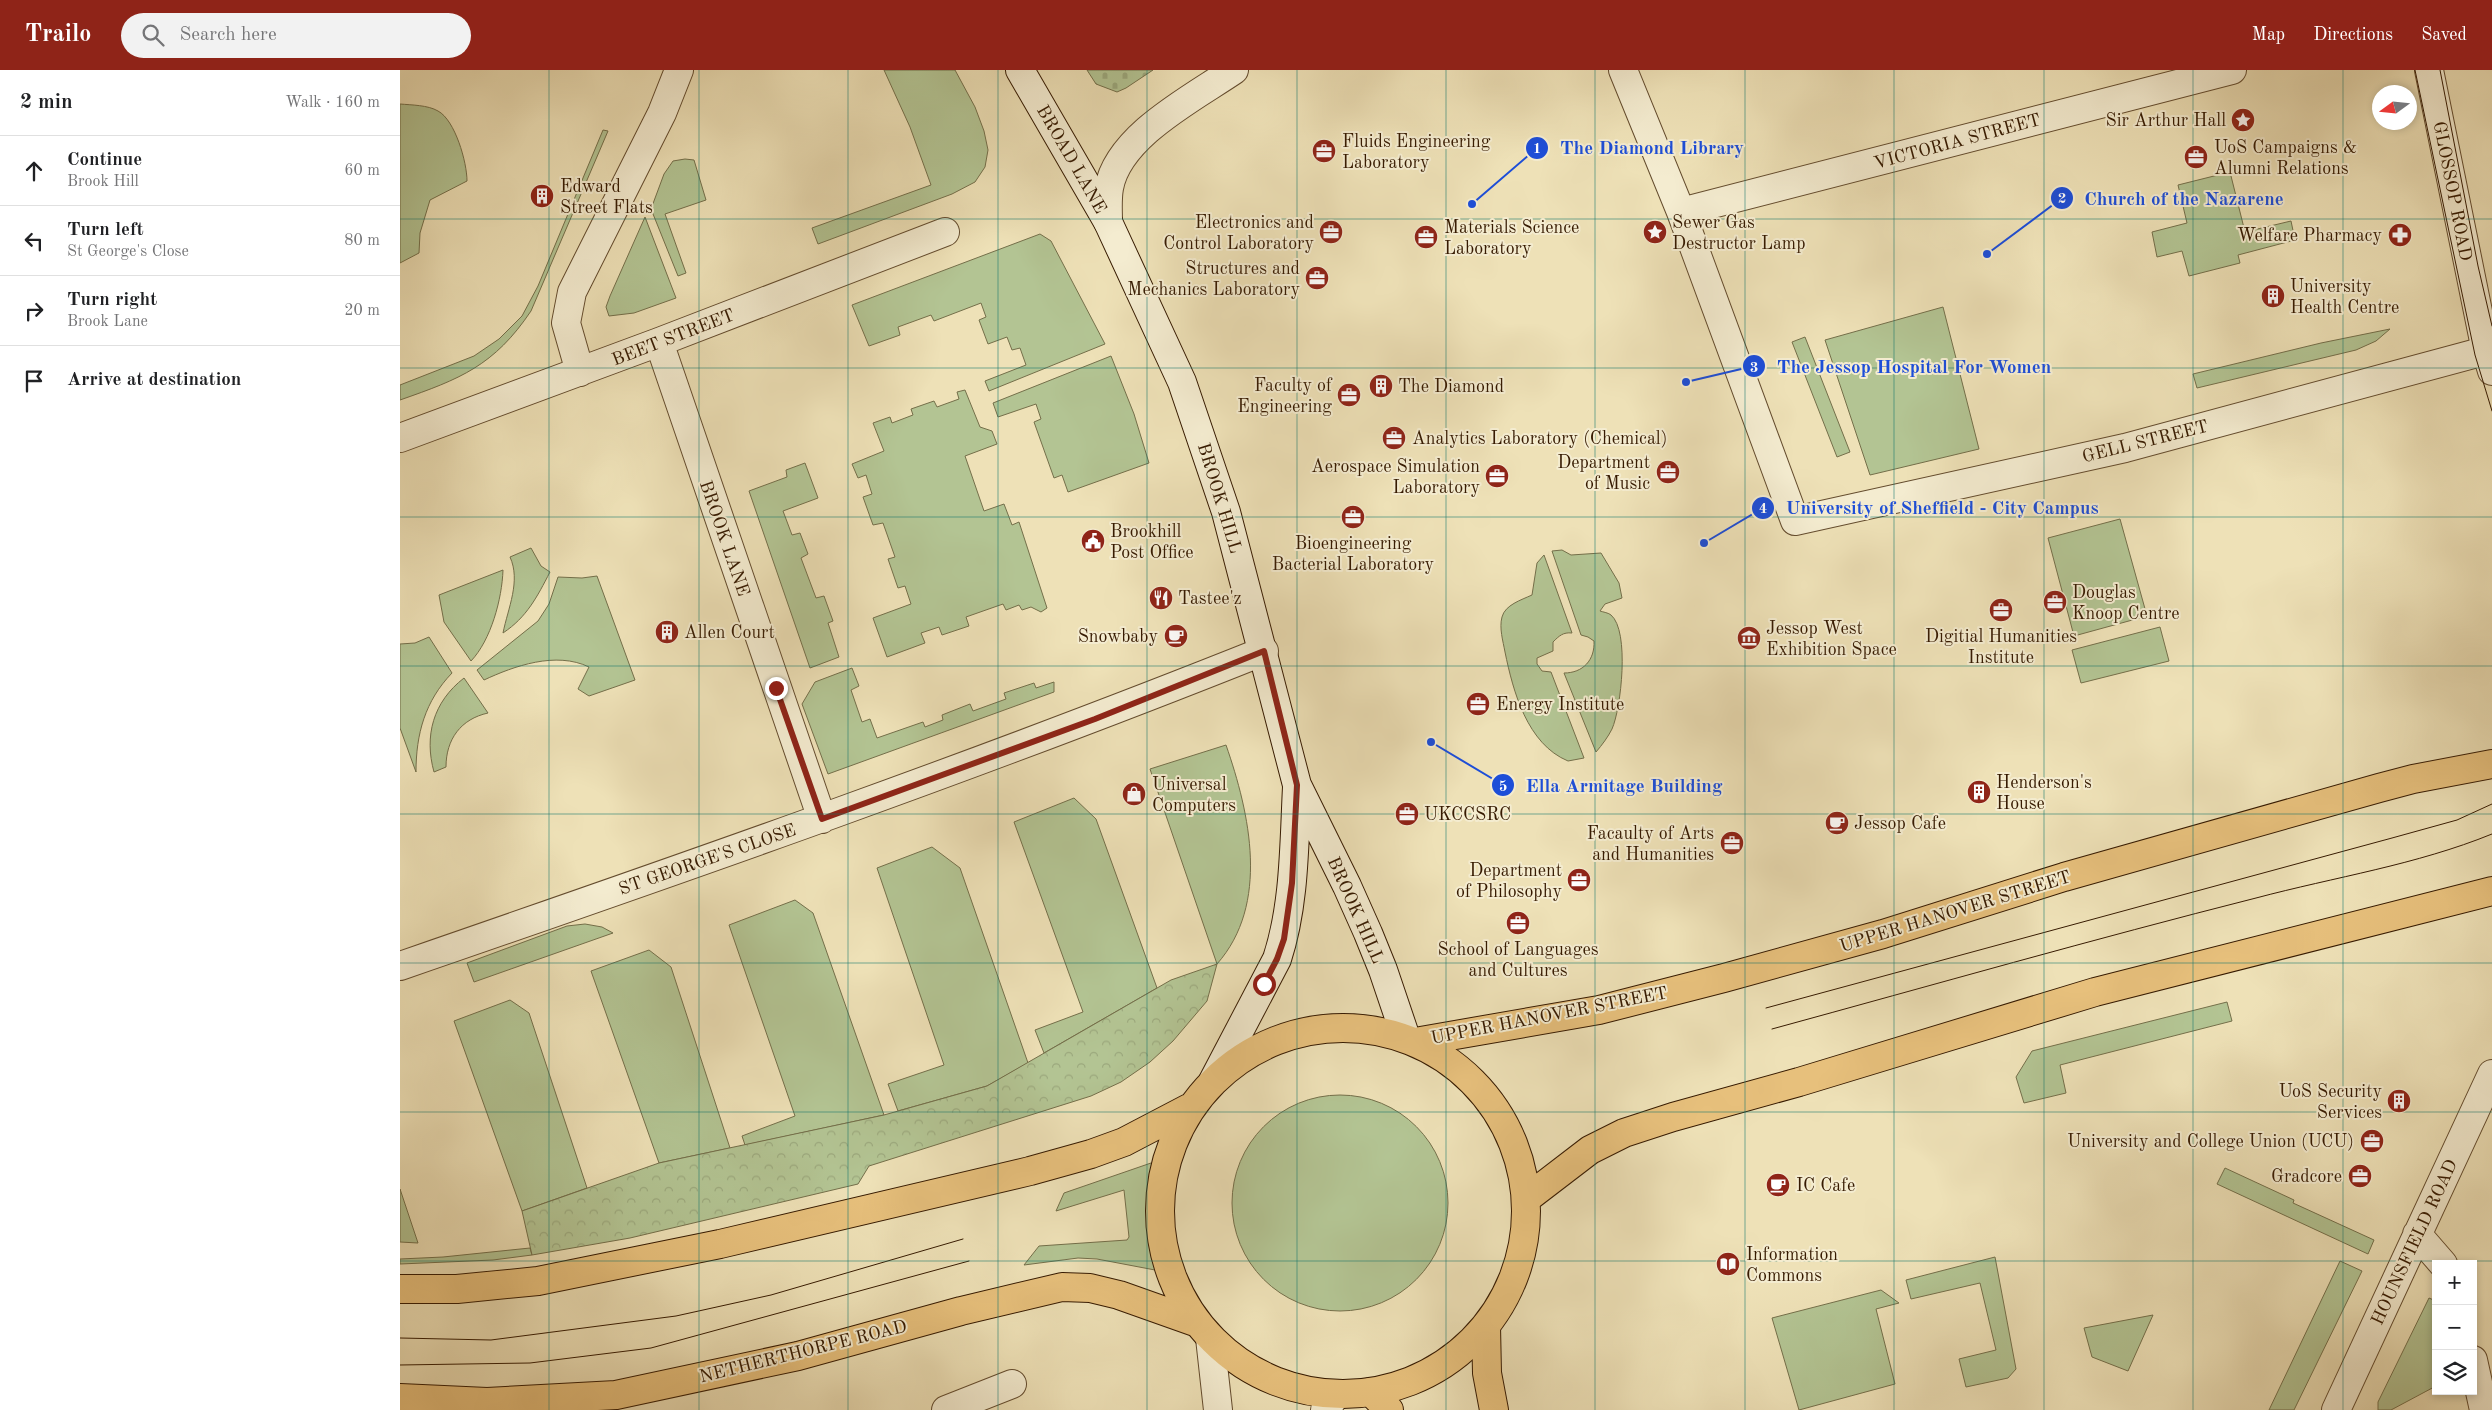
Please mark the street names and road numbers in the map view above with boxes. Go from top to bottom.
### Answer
street label: BROAD LANE [1033,102,1109,217]
street label: VICTORIA STREET [1872,111,2043,173]
street label: GLOSSOP ROAD [2430,120,2474,263]
street label: BEET STREET [610,306,737,370]
street label: GELL STREET [2080,418,2210,466]
street label: BROOK HILL [1194,441,1244,556]
street label: BROOK LANE [696,478,752,599]
street label: ST GEORGE'S CLOSE [616,821,798,899]
street label: BROOK HILL [1324,854,1387,966]
street label: UPPER HANOVER STREET [1838,868,2073,956]
street label: UPPER HANOVER STREET [1429,984,1669,1048]
street label: HOUNSFIELD ROAD [2369,1157,2461,1328]
street label: NETHERTHORPE ROAD [698,1317,909,1386]

